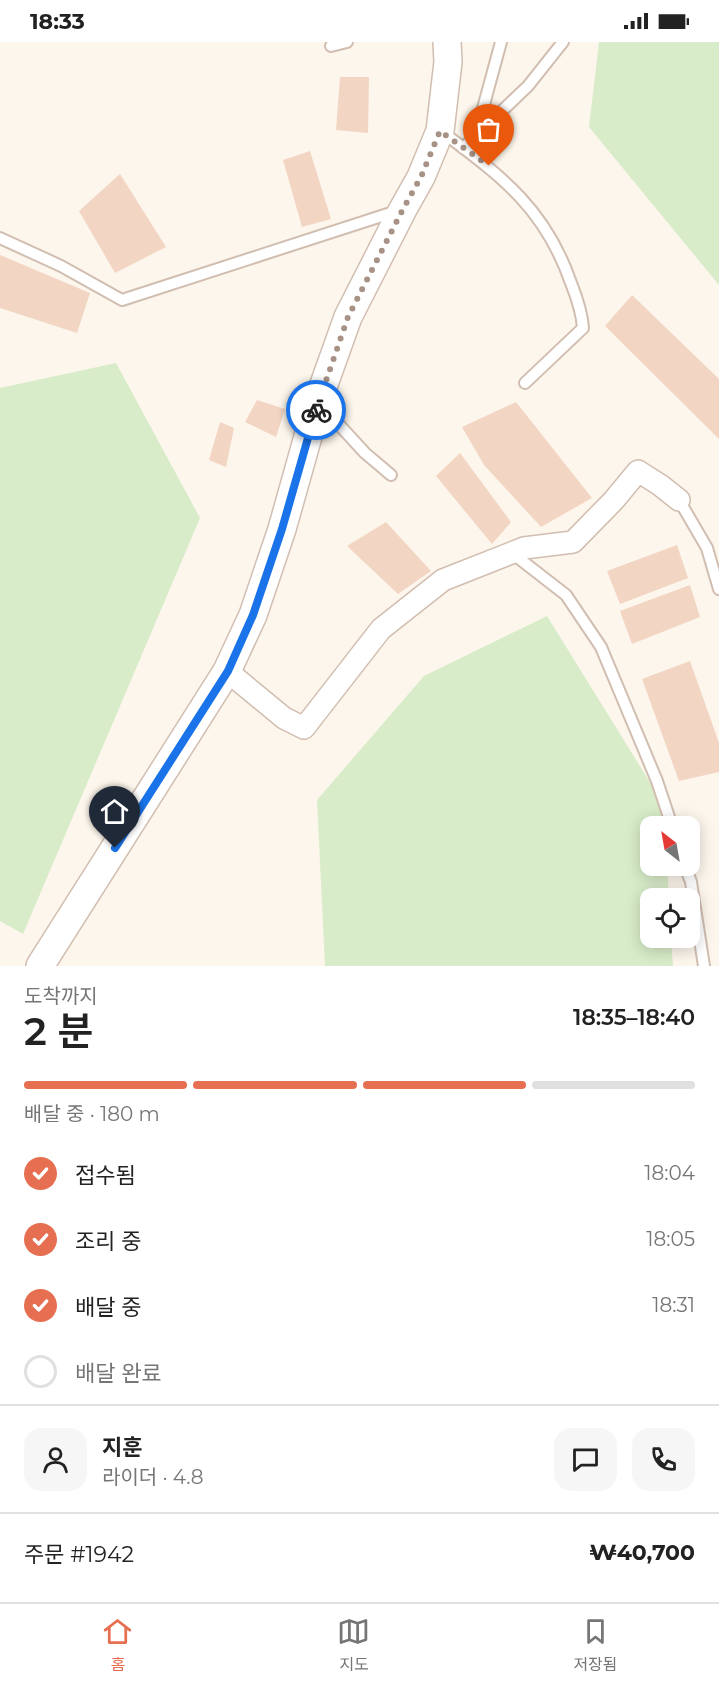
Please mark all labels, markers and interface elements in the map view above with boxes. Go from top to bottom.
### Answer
text: 18:33 [30,8,85,35]
pin [463,104,514,166]
icon: bag [472,113,505,146]
courier [286,380,346,440]
icon: bike [300,394,333,427]
pin [89,786,140,848]
icon: home [98,795,131,828]
north arrow [640,816,700,876]
map controls [640,816,700,948]
button: locate [640,888,700,948]
text: 도착까지 [24,984,98,1008]
text: 18:35–18:40 [573,1004,695,1031]
text: 2 분 [24,1007,93,1055]
text: 배달 중 · 180 m [24,1102,160,1126]
icon: check [24,1157,57,1190]
text: 18:04 [644,1161,695,1185]
text: 접수됨 [75,1162,136,1189]
icon: check [24,1223,57,1256]
text: 18:05 [646,1227,695,1251]
text: 조리 중 [75,1228,141,1255]
icon: check [24,1289,57,1322]
text: 18:31 [652,1293,695,1317]
text: 배달 중 [75,1294,141,1321]
text: 배달 완료 [75,1360,162,1387]
button: person [24,1428,87,1491]
button: chat [554,1428,617,1491]
button: phone [632,1428,695,1491]
text: 지훈 [102,1434,142,1461]
text: 라이더 · 4.8 [102,1465,204,1489]
text: ₩40,700 [589,1539,695,1566]
text: 주문 #1942 [24,1541,134,1568]
tab: 홈 [101,1615,134,1675]
tab: 지도 [337,1615,370,1675]
tab: 저장됨 [573,1615,618,1675]

